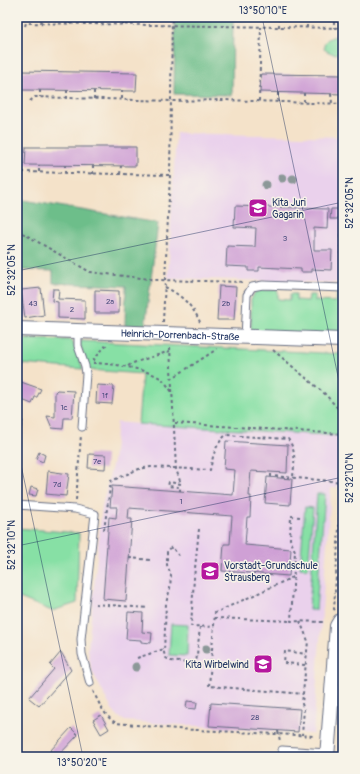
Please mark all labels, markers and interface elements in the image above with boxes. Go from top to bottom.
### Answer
text: 13°50'10"E [239,5,287,17]
text: 52°32'05"N [344,177,356,229]
school or university icon: Kita Juri Gagarin [247,197,269,219]
place label: Kita Juri Gagarin [272,197,306,221]
house number: 3 [283,234,288,243]
text: 52°32'05"N [6,244,18,296]
house number: 2a [106,297,114,306]
house number: 43 [28,299,38,308]
house number: 2b [222,299,230,308]
house number: 2 [70,305,75,314]
street label: Heinrich-Dorrenbach-Straße [120,327,240,343]
house number: 1f [102,391,109,400]
house number: 1c [60,403,68,412]
text: 52°32'10"N [344,453,356,503]
house number: 7e [93,457,101,466]
house number: 7d [53,480,61,489]
house number: 1 [179,497,183,506]
text: 52°32'10"N [6,520,18,570]
school or university icon: Vorstadt-Grundschule Strausberg [199,560,221,582]
place label: Vorstadt-Grundschule Strausberg [224,560,318,584]
school or university icon: Kita Wirbelwind [252,653,274,675]
place label: Kita Wirbelwind [185,659,249,671]
house number: 28 [251,713,259,722]
text: 13°50'20"E [57,757,107,769]

